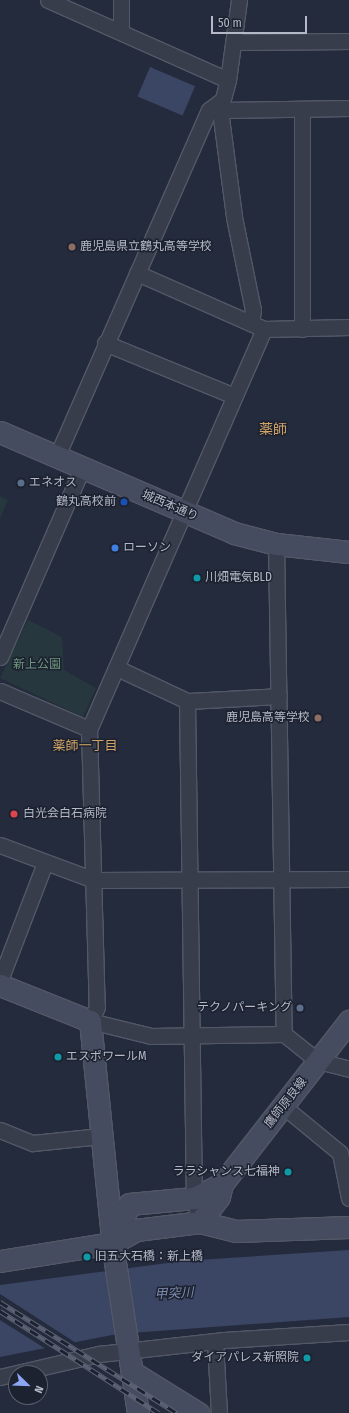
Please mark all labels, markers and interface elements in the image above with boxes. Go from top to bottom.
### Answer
scale bar [213,8,309,34]
text: 50 m [218,16,242,30]
place label: 鹿児島県立鶴丸高等学校 [80,240,212,254]
marker: 鹿児島県立鶴丸高等学校 [67,242,77,252]
district label: 薬師 [259,422,287,438]
place label: エネオス [29,476,77,490]
marker: エネオス [16,478,26,488]
street label: 城西本通り [140,488,200,524]
place label: 鶴丸高校前 [56,495,116,509]
marker: 鶴丸高校前 [119,497,129,507]
place label: ローソン [123,541,171,555]
marker: ローソン [110,543,120,553]
place label: 川畑電気BLD [205,571,272,585]
marker: 川畑電気BLD [192,573,202,583]
park label: 新上公園 [13,658,61,672]
place label: 鹿児島高等学校 [226,711,310,725]
marker: 鹿児島高等学校 [313,713,323,723]
district label: 薬師一丁目 [53,738,117,754]
place label: 白光会白石病院 [23,807,107,821]
marker: 白光会白石病院 [8,808,20,820]
place label: テクノパーキング [196,1001,292,1015]
marker: テクノパーキング [295,1003,305,1013]
place label: エスポワールM [66,1050,147,1064]
marker: エスポワールM [53,1052,63,1062]
street label: 鷹師原良線 [262,1075,310,1131]
place label: ララシャンス七福神 [172,1165,280,1179]
marker: ララシャンス七福神 [283,1167,293,1177]
place label: 旧五大石橋：新上橋 [95,1250,203,1264]
marker: 旧五大石橋：新上橋 [82,1252,92,1262]
water label: 甲突川 [154,1285,194,1303]
place label: ダイアパレス新照院 [191,1351,299,1365]
marker: ダイアパレス新照院 [302,1353,312,1363]
north arrow [8,1365,48,1405]
text: N [31,1384,46,1395]

